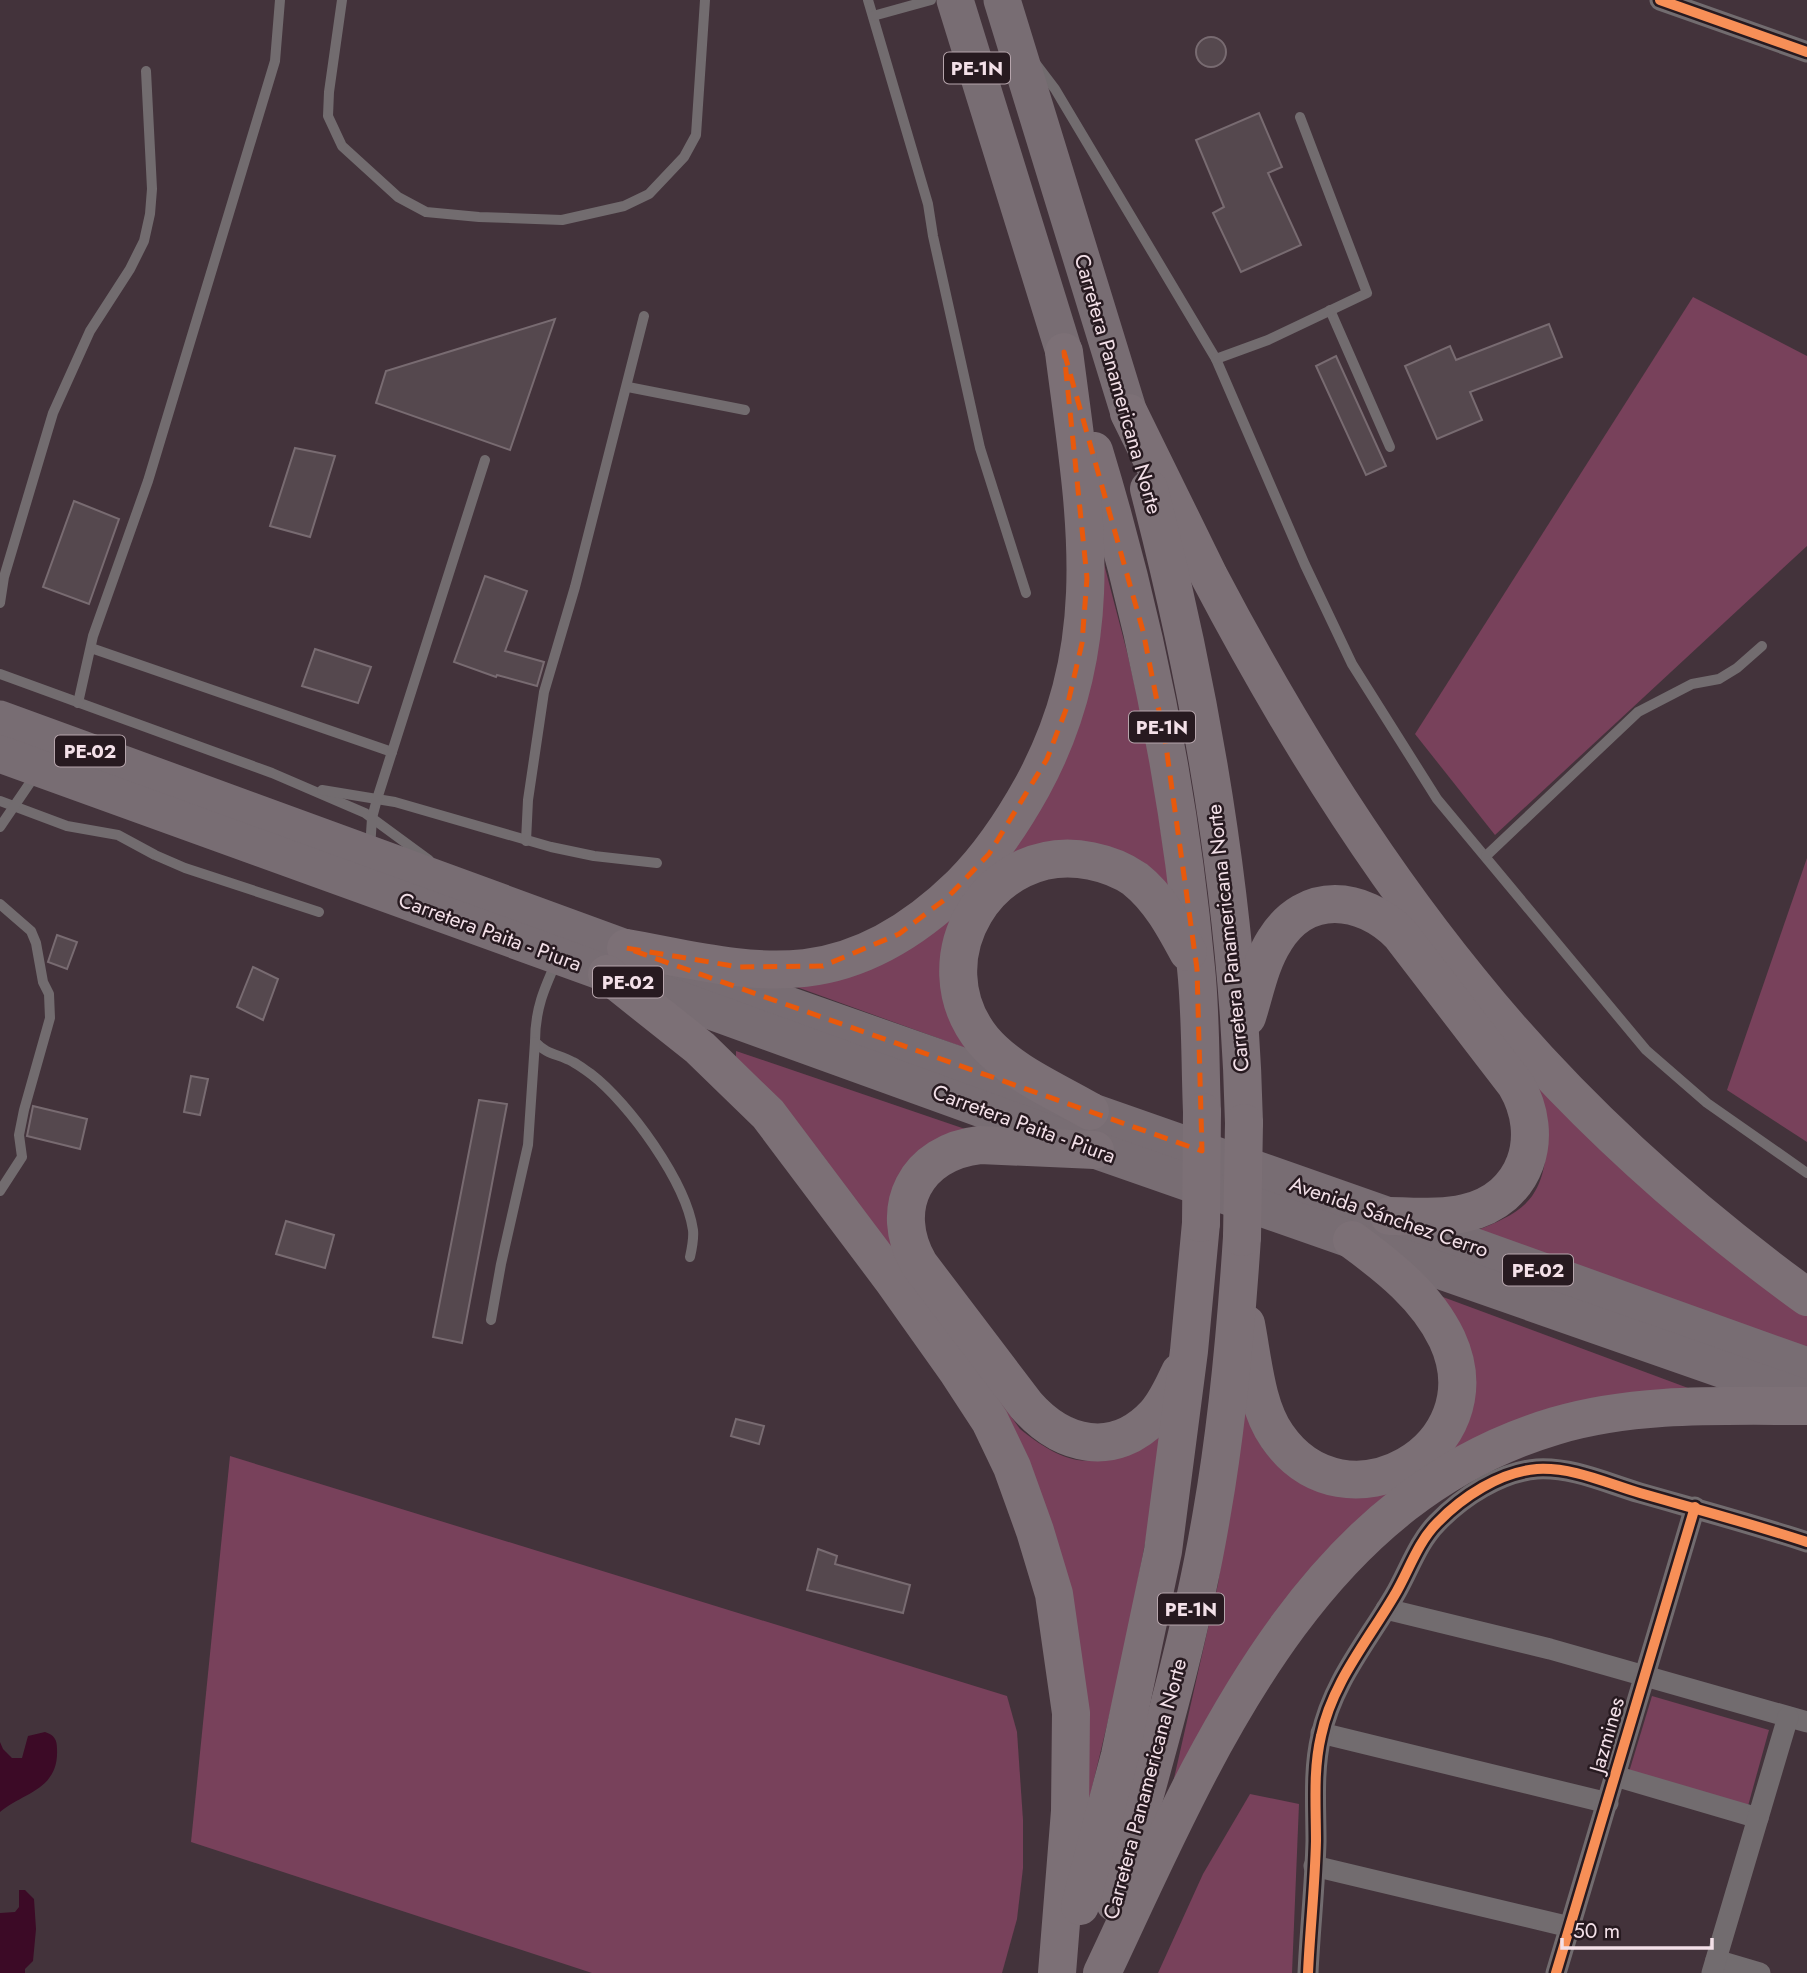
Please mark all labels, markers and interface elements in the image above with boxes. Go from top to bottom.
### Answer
road number: PE-1N [944,52,1010,83]
street label: Carretera Panamericana Norte [1066,250,1170,518]
road number: PE-1N [1129,712,1195,742]
road number: PE-02 [55,736,125,766]
street label: Carretera Panamericana Norte [1199,802,1257,1073]
street label: Carretera Paita - Piura [394,885,586,979]
road number: PE-02 [593,966,663,998]
street label: Carretera Paita - Piura [928,1077,1120,1171]
street label: Avenida Sánchez Cerro [1286,1169,1492,1265]
road number: PE-02 [1503,1254,1573,1286]
road number: PE-1N [1158,1594,1224,1624]
street label: Carretera Panamericana Norte [1096,1655,1194,1923]
street label: Jazmines [1581,1694,1632,1779]
scale bar [1562,1906,1713,1950]
text: 50 m [1573,1916,1620,1946]

